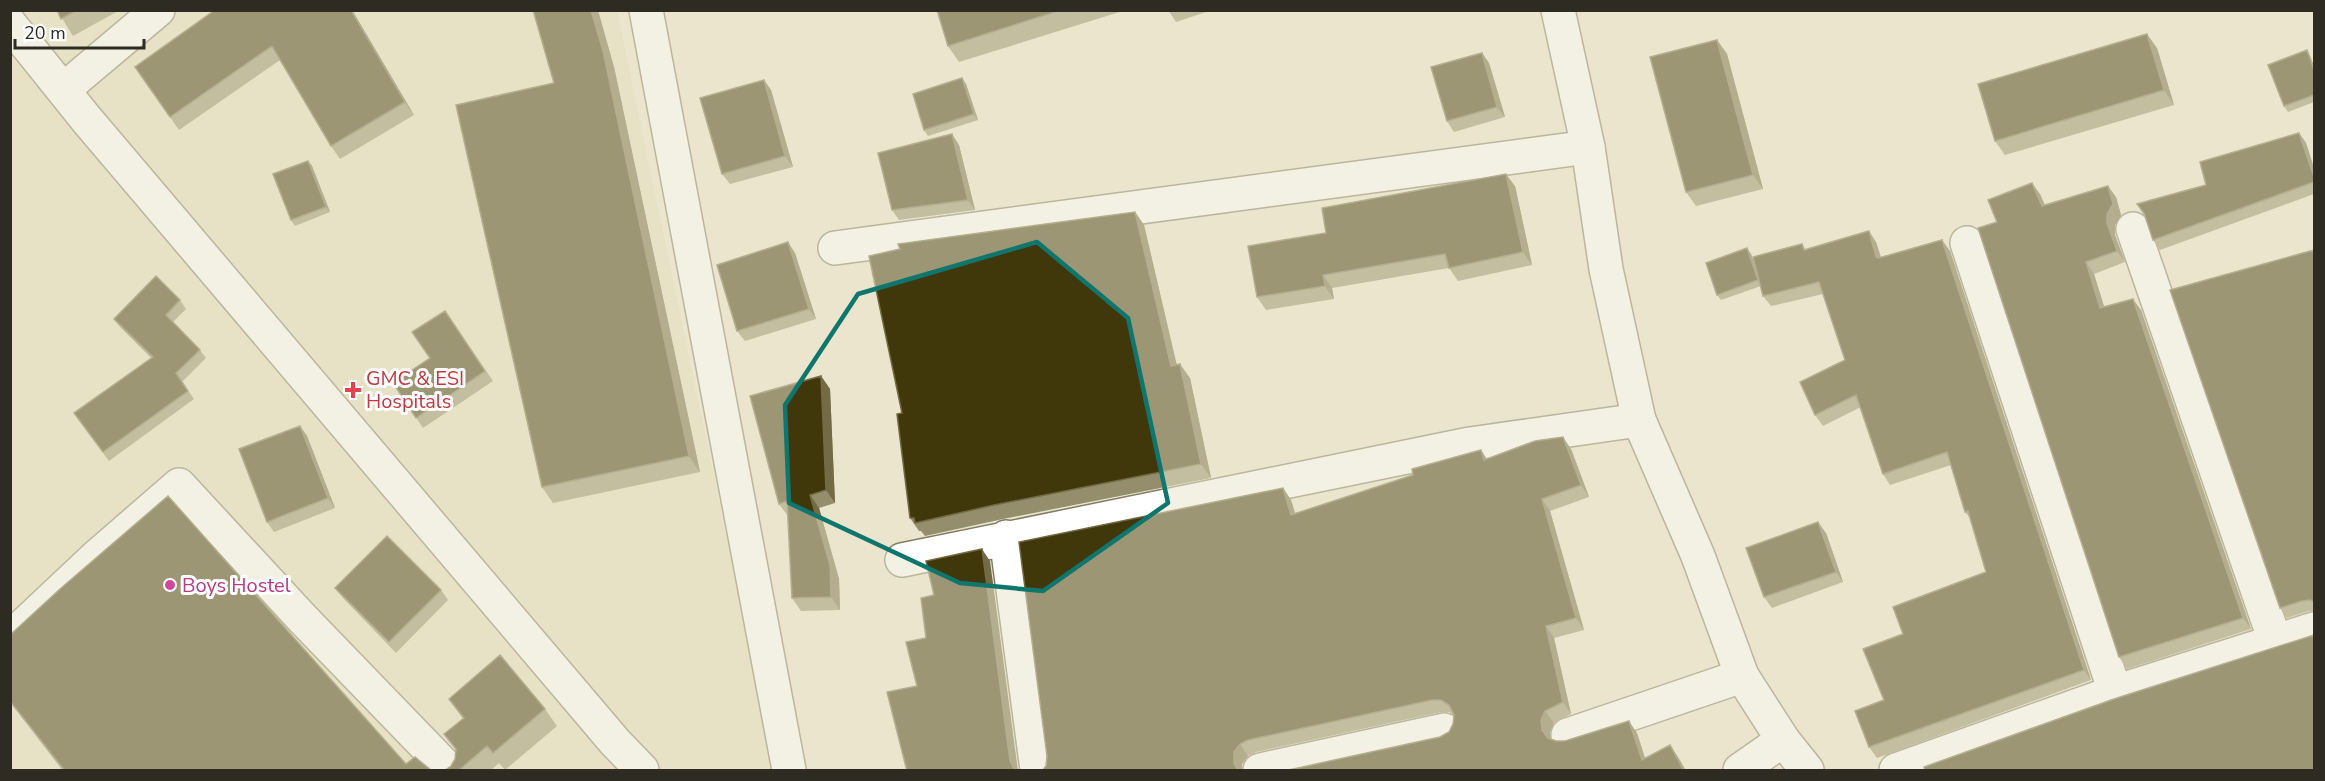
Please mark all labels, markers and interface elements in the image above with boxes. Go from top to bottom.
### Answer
scale bar [15,12,144,50]
text: 20 m [24,21,66,45]
place label: GMC & ESI Hospitals [366,365,464,415]
marker: GMC & ESI Hospitals [344,381,362,399]
place label: Boys Hostel [182,572,291,599]
marker: Boys Hostel [163,578,177,592]

